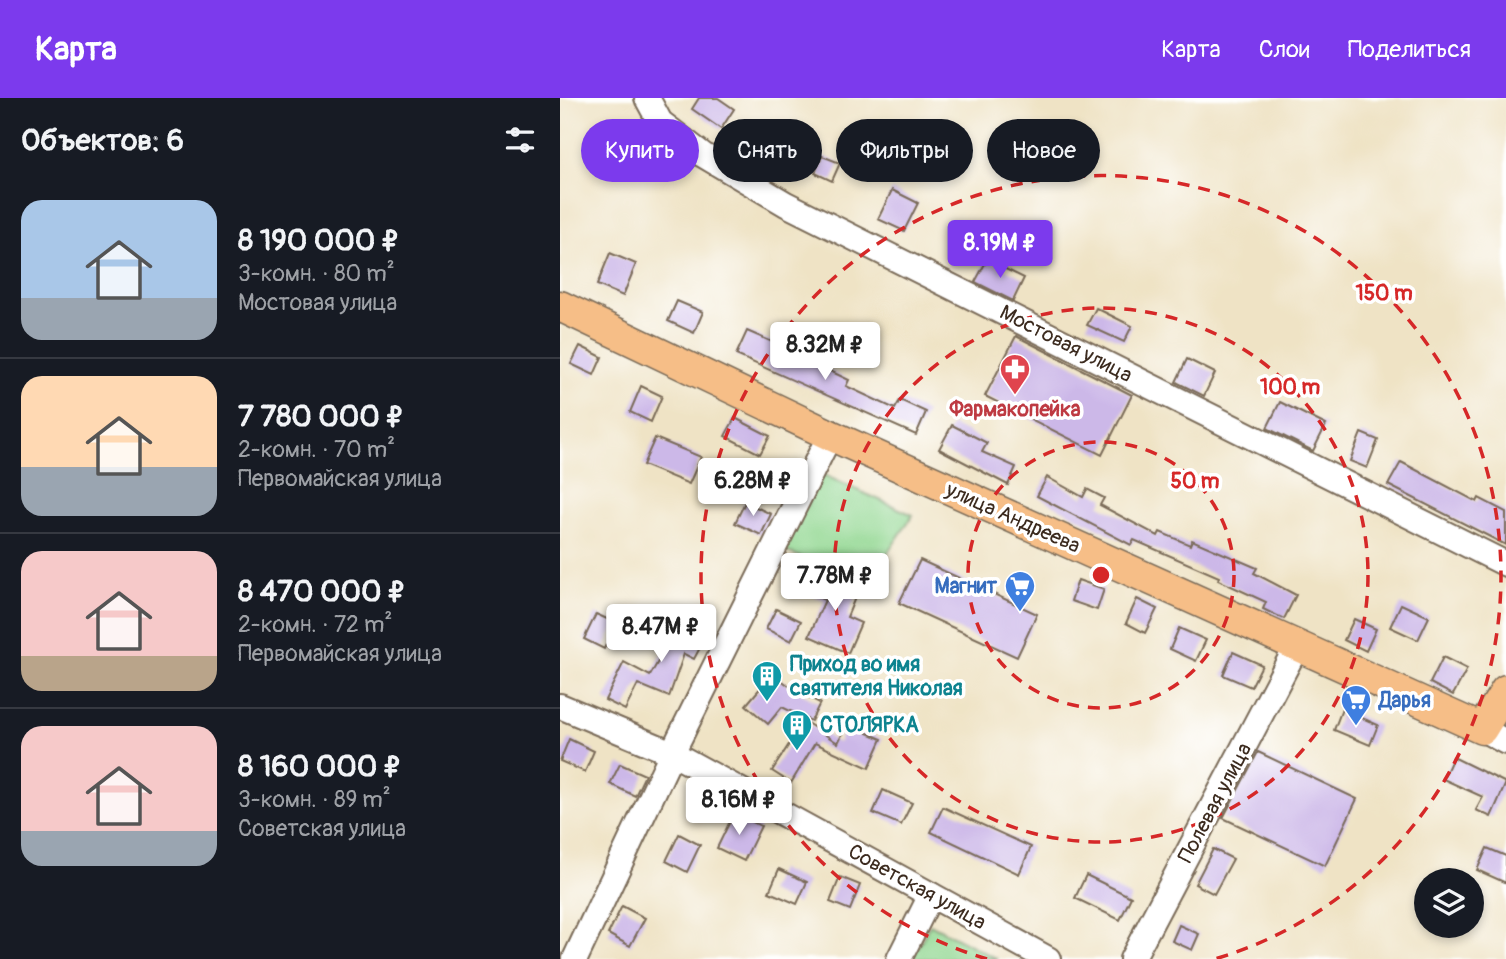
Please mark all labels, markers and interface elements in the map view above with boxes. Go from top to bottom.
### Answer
text: Карта [35,29,117,70]
text: Карта [1161,35,1221,64]
text: Слои [1259,35,1310,64]
text: Поделиться [1348,35,1471,64]
chip: Купить [581,119,699,182]
chip: Снять [713,119,822,182]
chip: Фильтры [836,119,973,182]
chip: Новое [987,119,1100,182]
icon: filters [501,121,539,159]
text: Объектов: 6 [21,122,184,159]
pin: 8.19M ₽ [935,220,1065,280]
text: 8 190 000 ₽ [238,222,400,259]
icon: home [77,228,161,312]
text: 8.19M ₽ [964,228,1036,257]
text: 3-комн. · 80 m² [238,259,395,288]
text: 150 m [1355,280,1413,307]
text: Мостовая улица [238,288,397,317]
street label: Мостовая улица [995,299,1137,389]
pin: 8.32M ₽ [760,322,890,382]
text: 8.32M ₽ [786,330,864,359]
pharmacy icon: Фармакопейка [998,352,1032,396]
text: 100 m [1260,374,1320,401]
place label: Фармакопейка [948,396,1081,423]
text: 7 780 000 ₽ [238,398,404,435]
icon: home [77,404,161,488]
text: 2-комн. · 70 m² [238,435,395,464]
pin: 6.28M ₽ [688,458,818,518]
text: Первомайская улица [238,464,442,493]
text: 6.28M ₽ [714,466,792,495]
text: 50 m [1171,468,1220,495]
street label: улица Андреева [941,476,1084,560]
pin: 7.78M ₽ [770,554,900,613]
text: 7.78M ₽ [797,561,873,590]
centre of rings [1089,563,1113,587]
supermarket icon: Магнит [1003,569,1037,613]
text: 8 470 000 ₽ [238,573,406,610]
place label: Магнит [935,573,997,600]
icon: home [77,579,161,663]
pin: 8.47M ₽ [596,604,726,664]
text: 2-комн. · 72 m² [238,610,392,639]
text: 8.47M ₽ [622,612,700,641]
text: Первомайская улица [238,639,442,668]
place label: Приход во имя святителя Николая [789,651,963,702]
building icon: Приход во имя святителя Николая [750,659,784,703]
supermarket icon: Дарья [1339,683,1373,727]
place label: Дарья [1377,687,1431,714]
building icon: СТОЛЯРКА [780,708,814,752]
place label: СТОЛЯРКА [820,712,919,739]
street label: Полевая улица [1172,738,1258,868]
text: 8 160 000 ₽ [238,748,402,785]
icon: home [77,754,161,838]
pin: 8.16M ₽ [674,778,804,837]
text: 3-комн. · 89 m² [238,785,391,814]
text: 8.16M ₽ [702,785,776,814]
text: Советская улица [238,814,406,843]
street label: Советская улица [843,838,991,936]
map controls [1414,868,1484,938]
button: layers [1414,868,1484,938]

